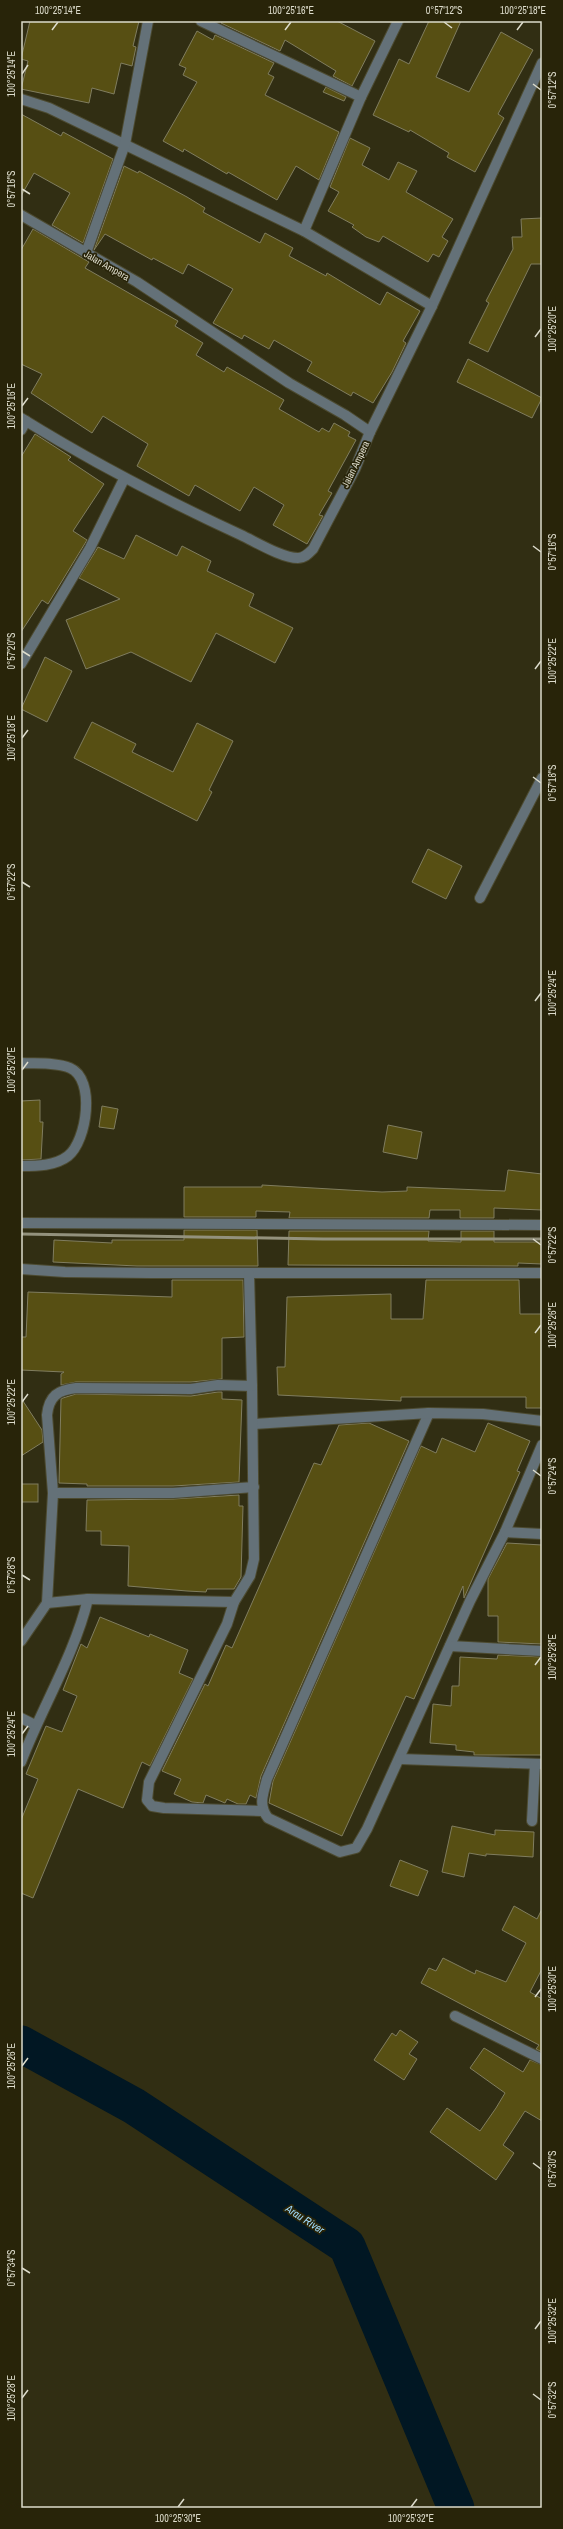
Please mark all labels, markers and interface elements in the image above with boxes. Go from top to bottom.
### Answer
text: 100°25'14"E [35,4,81,17]
text: 100°25'16"E [268,4,314,17]
text: 0°57'12"S [426,4,463,17]
text: 100°25'18"E [500,4,546,17]
text: 100°25'14"E [5,51,18,97]
text: 0°57'12"S [546,71,559,108]
text: 0°57'16"S [5,170,18,207]
street label: Jalan Ampera [82,247,132,284]
text: 100°25'20"E [546,306,559,352]
text: 100°25'16"E [5,383,18,429]
street label: Jalan Ampera [339,438,372,490]
text: 0°57'16"S [546,533,559,570]
text: 0°57'20"S [5,632,18,669]
text: 100°25'22"E [546,638,559,684]
text: 100°25'18"E [5,715,18,761]
text: 0°57'18"S [546,764,559,801]
text: 0°57'22"S [5,863,18,900]
text: 100°25'24"E [546,970,559,1016]
text: 100°25'20"E [5,1047,18,1093]
text: 0°57'22"S [546,1226,559,1263]
text: 100°25'26"E [546,1302,559,1348]
text: 100°25'22"E [5,1379,18,1425]
text: 0°57'24"S [546,1457,559,1494]
text: 0°57'28"S [5,1556,18,1593]
text: 100°25'28"E [546,1634,559,1680]
text: 100°25'24"E [5,1711,18,1757]
text: 100°25'30"E [546,1966,559,2012]
text: 100°25'26"E [5,2043,18,2089]
text: 0°57'30"S [546,2150,559,2187]
water label: Arau River [282,2201,328,2237]
text: 0°57'34"S [5,2249,18,2286]
text: 100°25'32"E [546,2298,559,2344]
text: 100°25'28"E [5,2375,18,2421]
text: 0°57'32"S [546,2381,559,2418]
text: 100°25'30"E [155,2512,201,2525]
text: 100°25'32"E [388,2512,434,2525]

